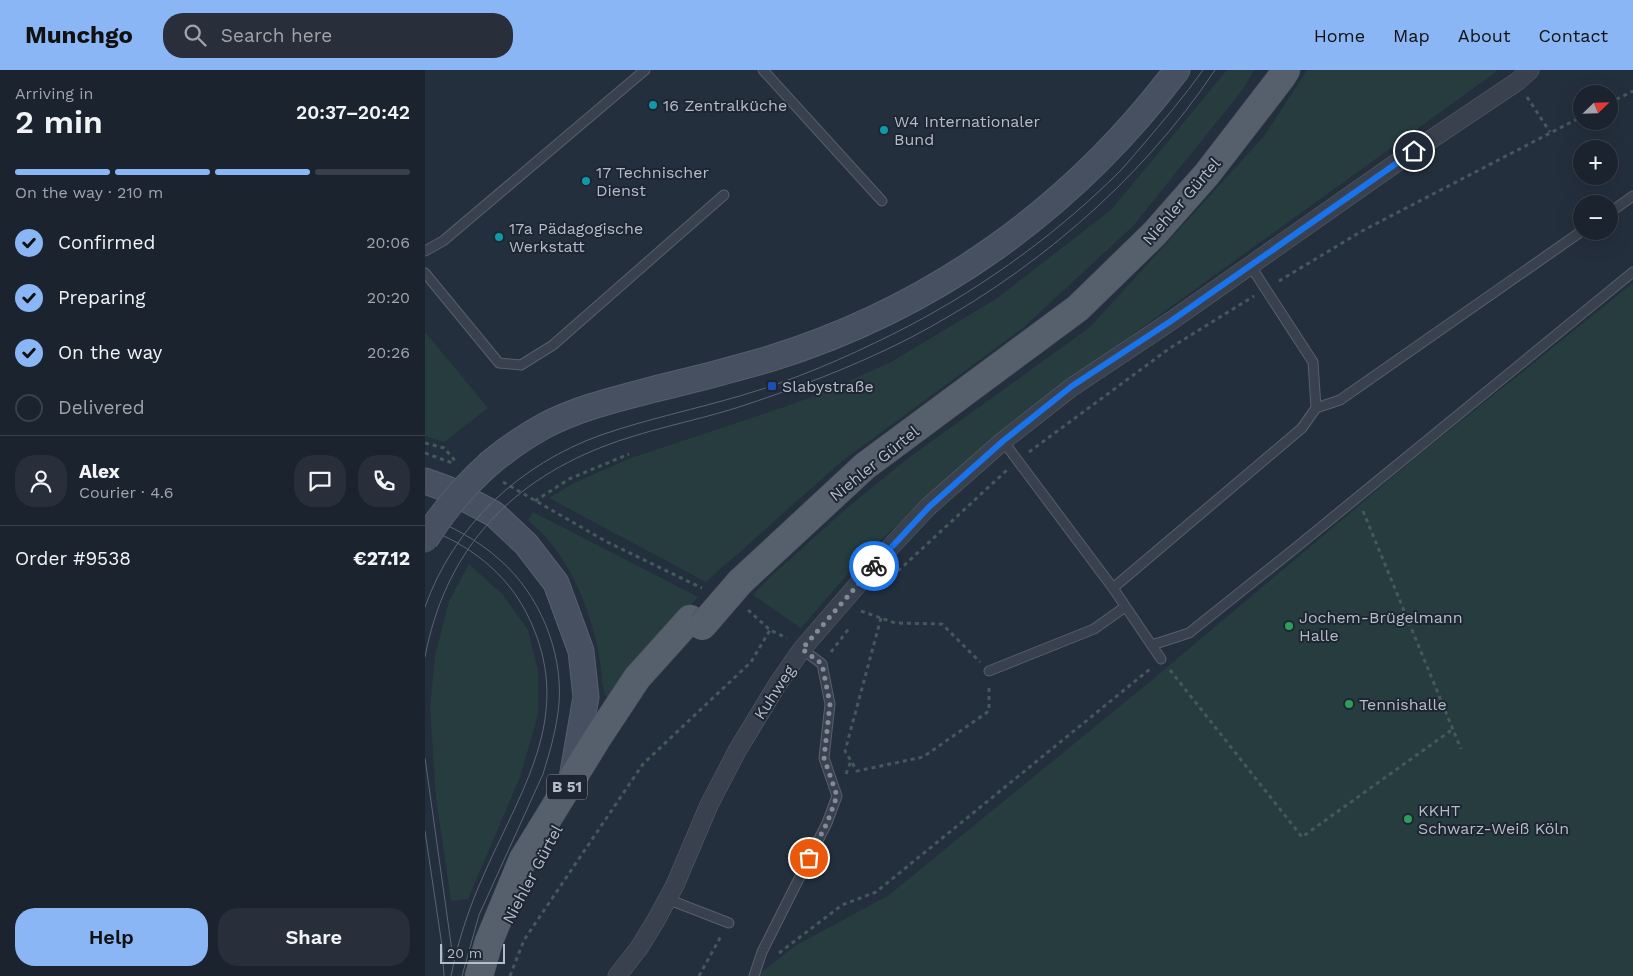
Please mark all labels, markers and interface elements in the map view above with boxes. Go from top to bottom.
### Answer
search box [163,13,513,58]
text: Munchgo [25,21,133,49]
icon: search [181,21,209,49]
text: Search here [221,24,332,47]
text: Home [1314,25,1365,46]
text: Map [1393,25,1430,46]
text: About [1458,25,1510,46]
text: Contact [1538,25,1608,46]
text: Arriving in [15,84,93,103]
north arrow [1573,85,1617,130]
map controls [1573,85,1618,240]
place label: 16 Zentralküche [663,96,787,115]
marker: 16 Zentralküche [647,99,659,111]
text: 20:37–20:42 [296,101,410,124]
text: 2 min [15,103,103,141]
place label: W4 Internationaler Bund [894,112,1040,149]
marker: W4 Internationaler Bund [878,124,890,136]
pin [1393,130,1435,172]
icon: home [1400,137,1428,165]
button: + [1573,140,1618,185]
street label: Niehler Gürtel [1138,154,1224,249]
place label: 17 Technischer Dienst [596,163,709,200]
marker: 17 Technischer Dienst [580,175,592,187]
text: On the way · 210 m [15,183,163,202]
button: − [1573,195,1618,240]
place label: 17a Pädagogische Werkstatt [509,219,643,256]
icon: check [15,229,43,257]
text: Confirmed [58,231,155,254]
marker: 17a Pädagogische Werkstatt [493,231,505,243]
text: 20:06 [366,233,410,252]
icon: check [15,284,43,312]
text: Preparing [58,286,145,309]
text: 20:20 [367,288,410,307]
icon: check [15,339,43,367]
text: On the way [58,341,162,364]
text: 20:26 [367,343,410,362]
place label: Slabystraße [782,377,874,396]
marker: Slabystraße [766,380,778,392]
text: Delivered [58,396,145,419]
street label: Niehler Gürtel [826,422,923,505]
button: person [15,455,67,507]
button: chat [294,455,346,507]
button: phone [358,455,410,507]
text: Alex [79,460,120,483]
text: Courier · 4.6 [79,483,174,502]
courier [849,541,899,591]
text: Order #9538 [15,547,131,570]
text: €27.12 [353,547,410,570]
icon: bike [860,552,888,580]
place label: Jochem-Brügelmann Halle [1299,608,1463,645]
marker: Jochem-Brügelmann Halle [1283,620,1295,632]
street label: Kuhweg [750,661,799,723]
place label: Tennishalle [1359,695,1447,714]
marker: Tennishalle [1343,698,1355,710]
road number: B 51 [547,774,587,800]
place label: KKHT Schwarz-Weiß Köln [1418,801,1569,838]
marker: KKHT Schwarz-Weiß Köln [1402,813,1414,825]
street label: Niehler Gürtel [498,821,567,927]
pin [788,837,830,879]
icon: bag [795,844,823,872]
button: Help [15,908,208,966]
button: Share [218,908,410,966]
scale bar [440,941,505,964]
text: 20 m [447,945,482,961]

